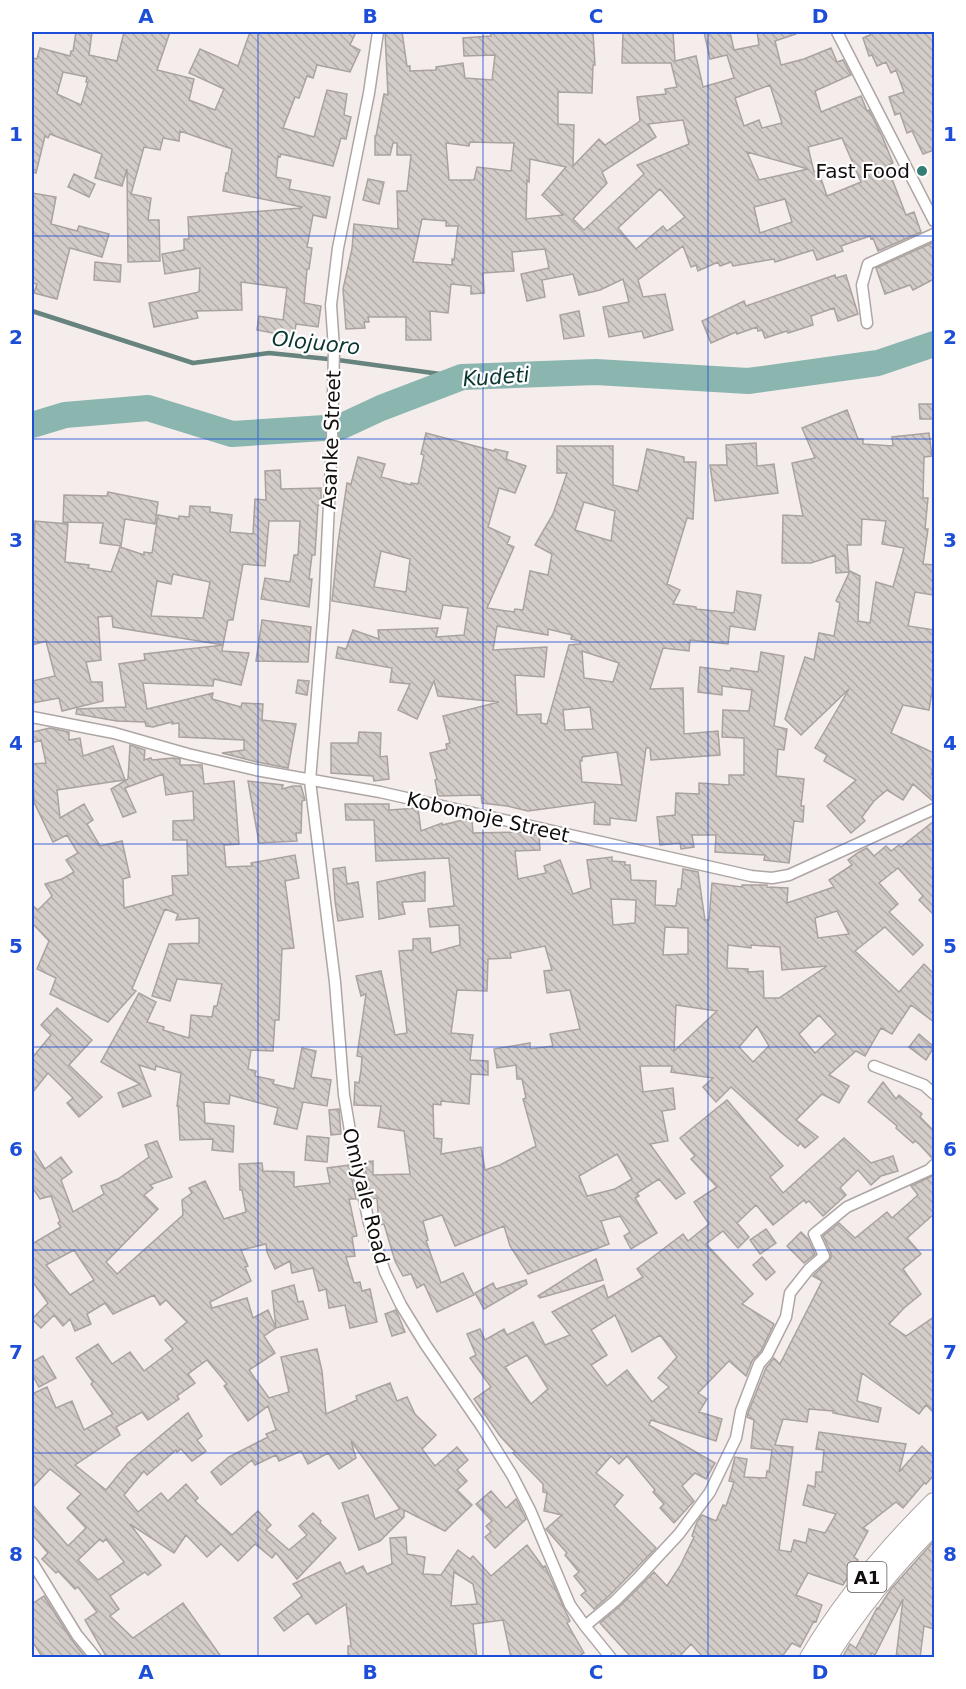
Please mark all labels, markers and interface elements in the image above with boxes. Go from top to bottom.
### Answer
text: A [138,4,154,28]
text: B [362,4,378,28]
text: C [589,4,603,28]
text: D [812,4,828,28]
text: 1 [9,122,23,146]
text: 1 [943,122,957,146]
place label: Fast Food [815,159,910,183]
marker: Fast Food [915,164,929,178]
text: 2 [9,325,23,349]
text: 2 [943,325,957,349]
water label: Olojuoro [271,326,361,360]
water label: Kudeti [462,363,530,391]
street label: Asanke Street [317,370,345,510]
text: 3 [9,528,23,552]
text: 3 [943,528,957,552]
text: 4 [9,731,23,755]
text: 4 [943,731,957,755]
street label: Kobomoje Street [404,787,572,847]
text: 5 [9,934,23,958]
text: 5 [943,934,957,958]
street label: Omiyale Road [338,1126,394,1266]
text: 6 [9,1137,23,1161]
text: 6 [943,1137,957,1161]
text: 7 [9,1340,23,1364]
text: 7 [943,1340,957,1364]
text: 8 [9,1542,23,1566]
text: 8 [943,1542,957,1566]
road number: A1 [848,1562,886,1592]
text: A [138,1660,154,1684]
text: B [362,1660,378,1684]
text: C [589,1660,603,1684]
text: D [812,1660,828,1684]

